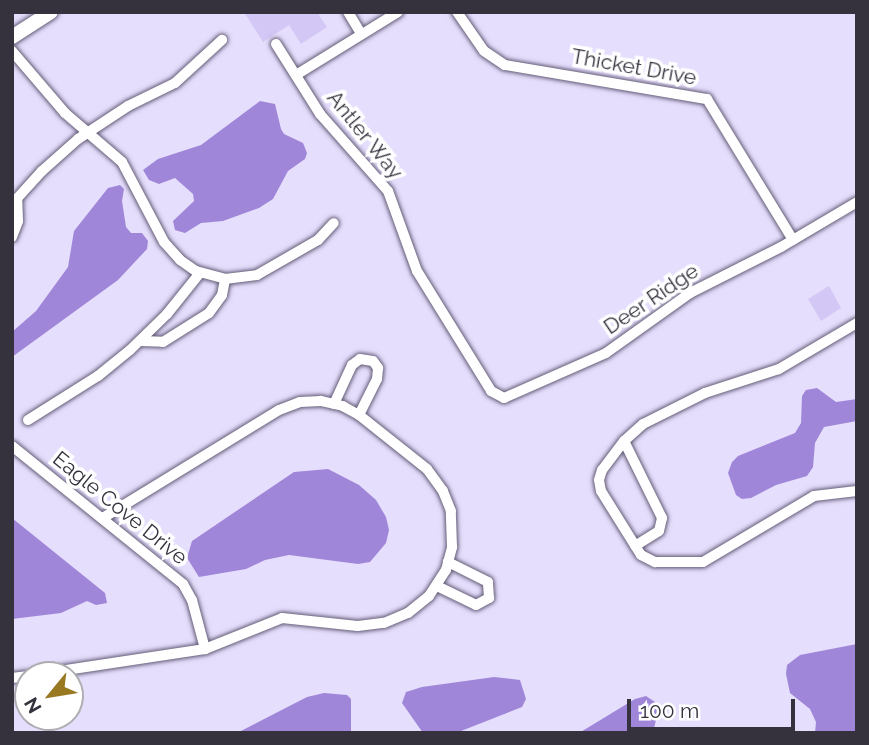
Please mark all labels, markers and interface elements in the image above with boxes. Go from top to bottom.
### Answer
street label: Thicket Drive [570,44,698,90]
street label: Antler Way [321,85,409,185]
street label: Deer Ridge [599,258,703,340]
street label: Eagle Cove Drive [48,446,192,570]
north arrow [14,661,84,731]
scale bar [631,686,799,730]
text: N [19,694,46,717]
text: 100 m [640,698,699,723]

